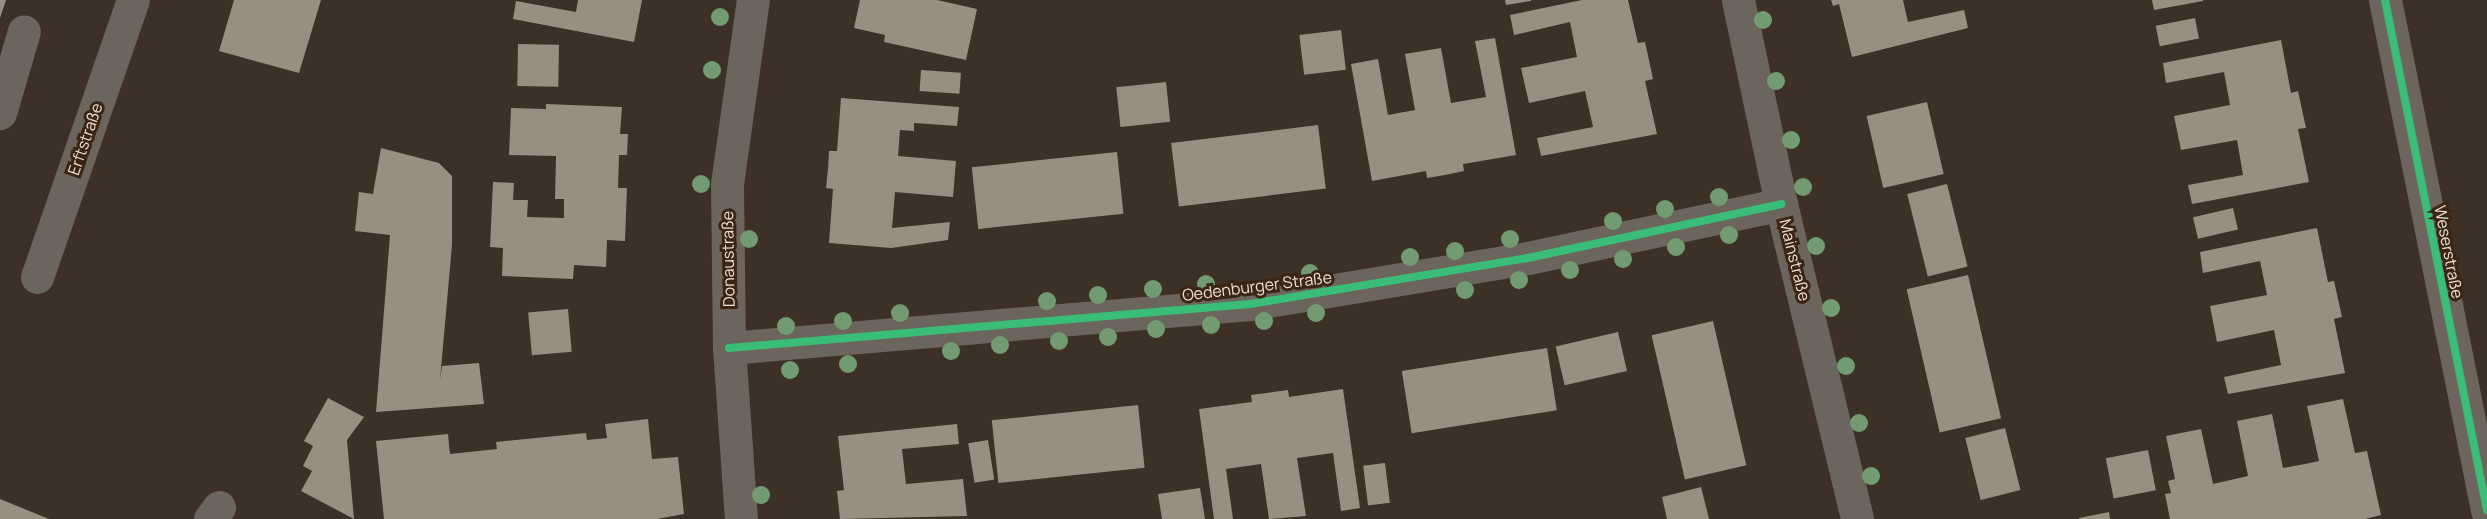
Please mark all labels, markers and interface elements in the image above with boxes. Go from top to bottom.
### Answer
street label: Erftstraße [64,100,106,178]
street label: Weserstraße [2431,204,2467,300]
street label: Donaustraße [718,211,738,307]
street label: Mainstraße [1776,217,1814,303]
street label: Oedenburger Straße [1181,267,1333,305]

